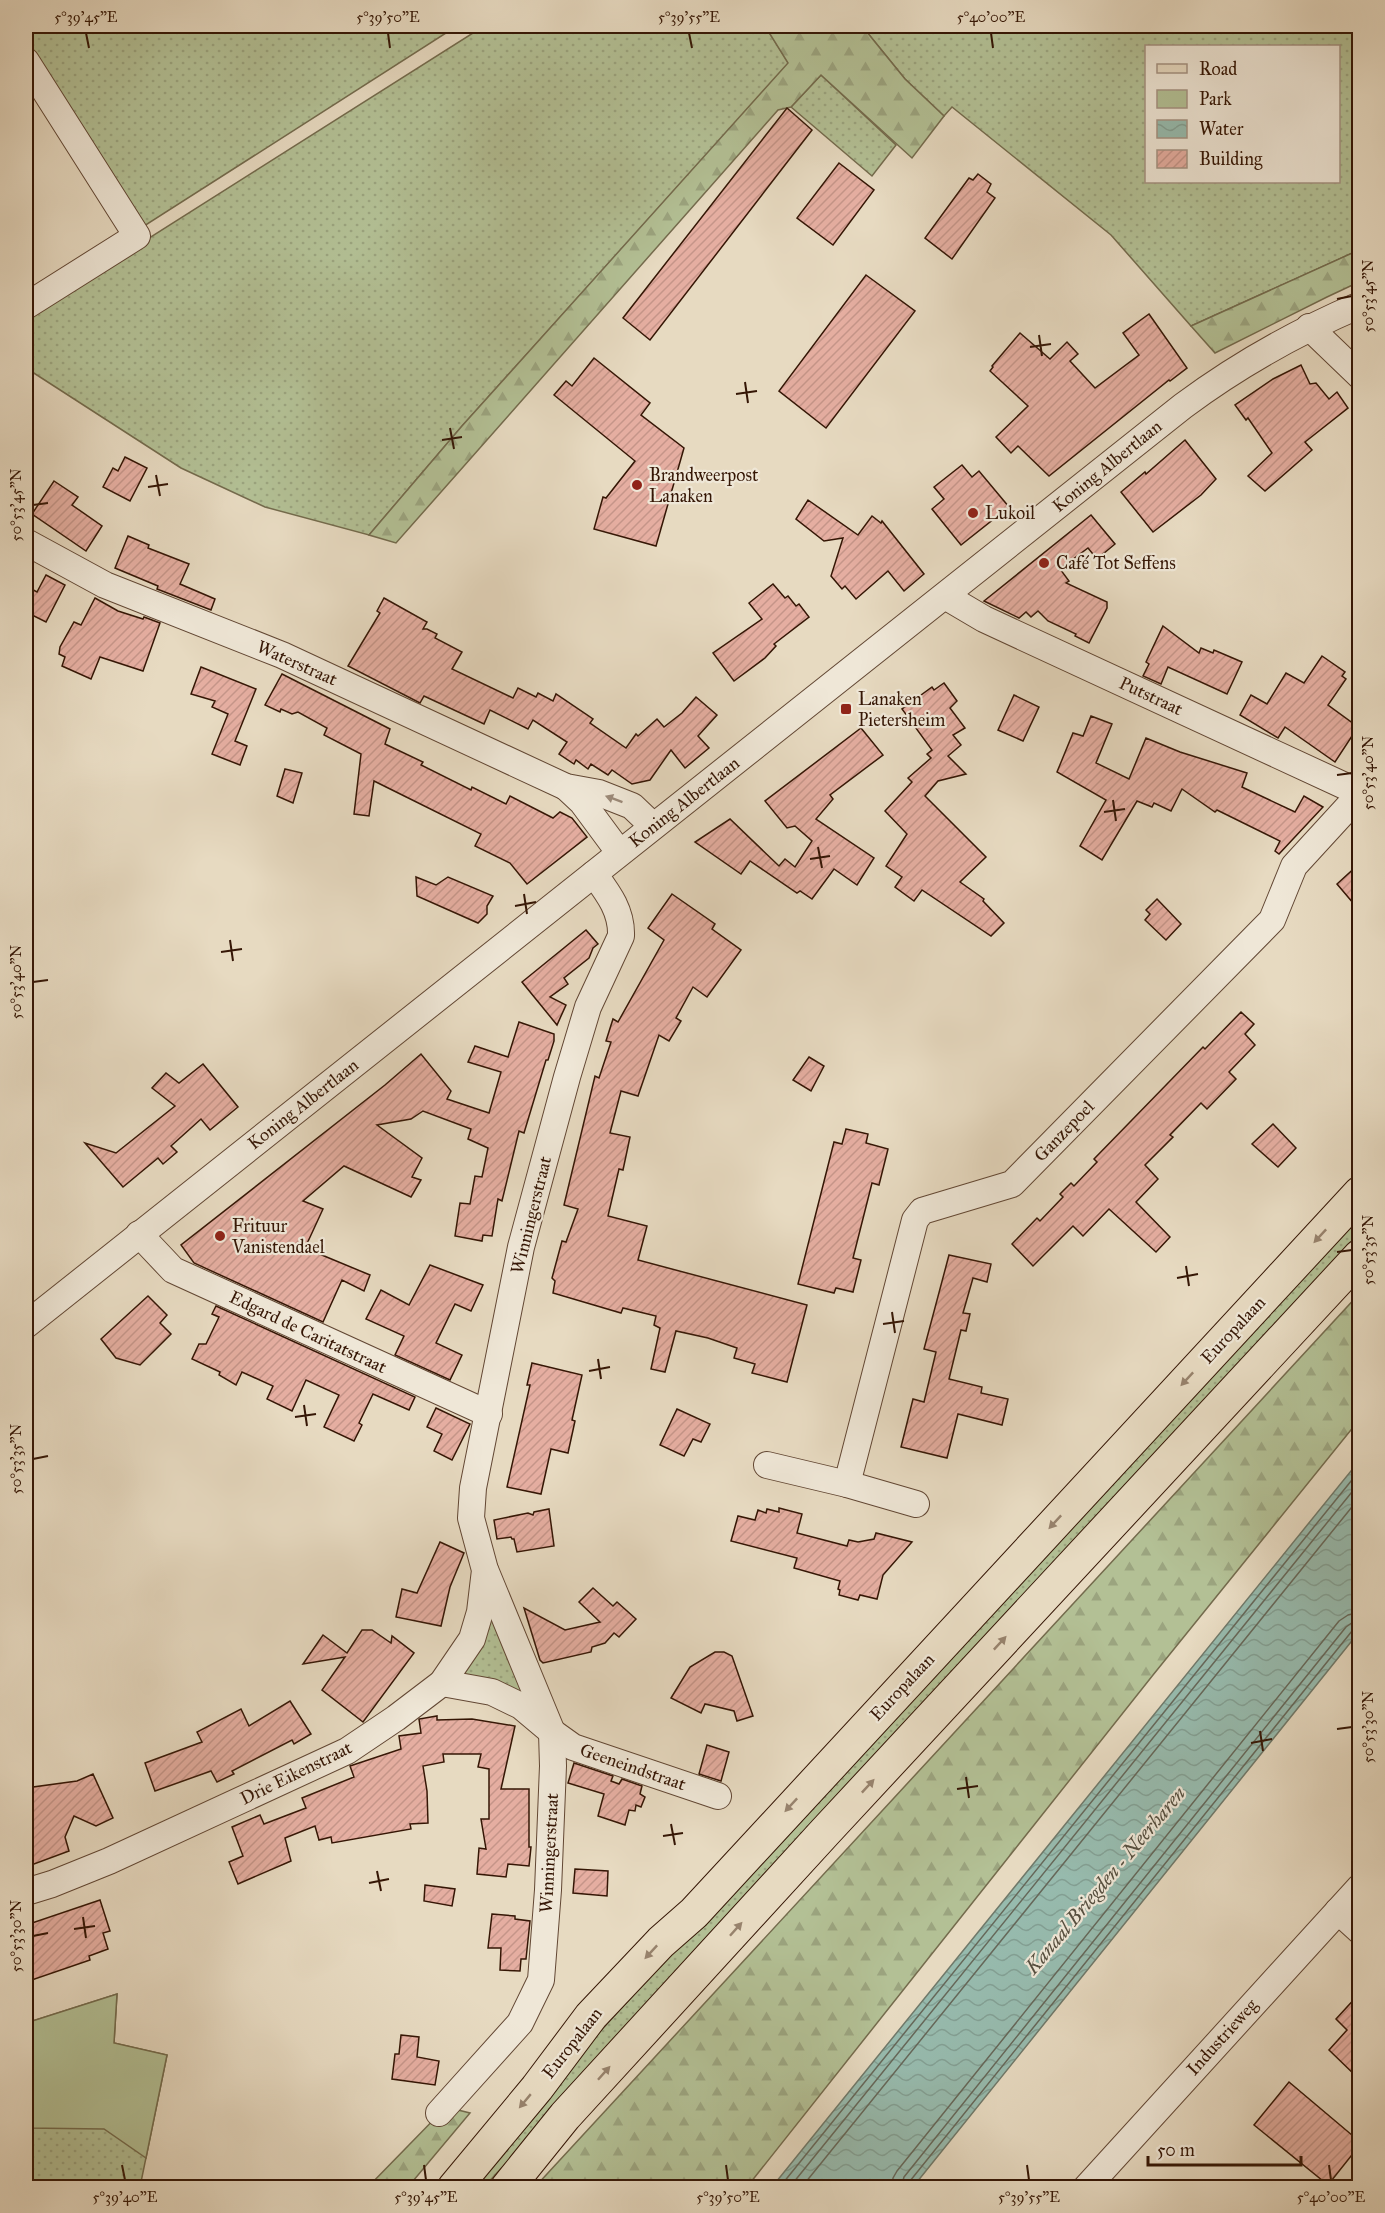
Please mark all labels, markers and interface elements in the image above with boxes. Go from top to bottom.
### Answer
text: 5°39'45"E [54,8,118,26]
text: 5°39'50"E [356,8,420,26]
text: 5°39'55"E [658,8,720,26]
text: 5°40'00"E [957,8,1025,26]
legend [1145,45,1340,183]
text: Road [1199,58,1237,80]
text: Park [1199,88,1232,110]
text: Water [1199,118,1244,140]
text: Building [1199,148,1263,171]
text: 50°53'45"N [1359,259,1377,332]
street label: Koning Albertlaan [1048,415,1167,518]
place label: Brandweerpost Lanaken [649,464,759,507]
text: 50°53'45"N [7,468,25,541]
marker: Brandweerpost Lanaken [630,478,644,492]
place label: Lukoil [985,502,1035,524]
marker: Lukoil [966,506,980,520]
place label: Café Tot Seffens [1056,552,1176,574]
marker: Café Tot Seffens [1037,556,1051,570]
street label: Waterstraat [253,636,341,691]
street label: Putstraat [1116,672,1187,721]
place label: Lanaken Pietersheim [858,688,945,731]
marker: Lanaken Pietersheim [839,702,853,716]
text: 50°53'40"N [1359,735,1377,810]
street label: Koning Albertlaan [624,752,745,853]
one-way arrow [605,793,623,803]
text: 50°53'40"N [7,944,25,1019]
street label: Koning Albertlaan [243,1054,364,1155]
street label: Ganzepoel [1029,1096,1099,1166]
street label: Winningerstraat [506,1153,557,1276]
text: 50°53'35"N [1359,1214,1377,1285]
place label: Frituur Vanistendael [231,1215,325,1258]
one-way arrow [1314,1228,1327,1243]
marker: Frituur Vanistendael [213,1229,227,1243]
street label: Edgard de Caritatstraat [225,1286,391,1379]
street label: Europalaan [1196,1291,1270,1369]
one-way arrow [1181,1372,1195,1386]
text: 50°53'35"N [7,1423,25,1494]
one-way arrow [1048,1515,1062,1530]
one-way arrow [993,1635,1007,1650]
street label: Europalaan [865,1648,939,1726]
text: 50°53'30"N [1359,1691,1377,1763]
street label: Drie Eikenstraat [236,1736,356,1810]
street label: Geeneindstraat [577,1739,689,1796]
one-way arrow [861,1779,874,1794]
water label: Kanaal Briegden - Neerharen [1019,1781,1191,1979]
street label: Winningerstraat [535,1792,564,1914]
one-way arrow [785,1798,799,1812]
text: 50°53'30"N [7,1900,25,1972]
one-way arrow [729,1922,743,1937]
one-way arrow [644,1945,658,1960]
street label: Industrieweg [1182,1994,1263,2081]
street label: Europalaan [537,2003,607,2083]
one-way arrow [597,2066,610,2081]
one-way arrow [519,2093,532,2108]
scale bar [1148,2129,1301,2167]
text: 50 m [1157,2139,1195,2161]
text: 5°39'40"E [92,2188,158,2206]
text: 5°39'45"E [394,2188,458,2206]
text: 5°39'50"E [696,2188,760,2206]
text: 5°39'55"E [998,2188,1060,2206]
text: 5°40'00"E [1297,2188,1365,2206]

